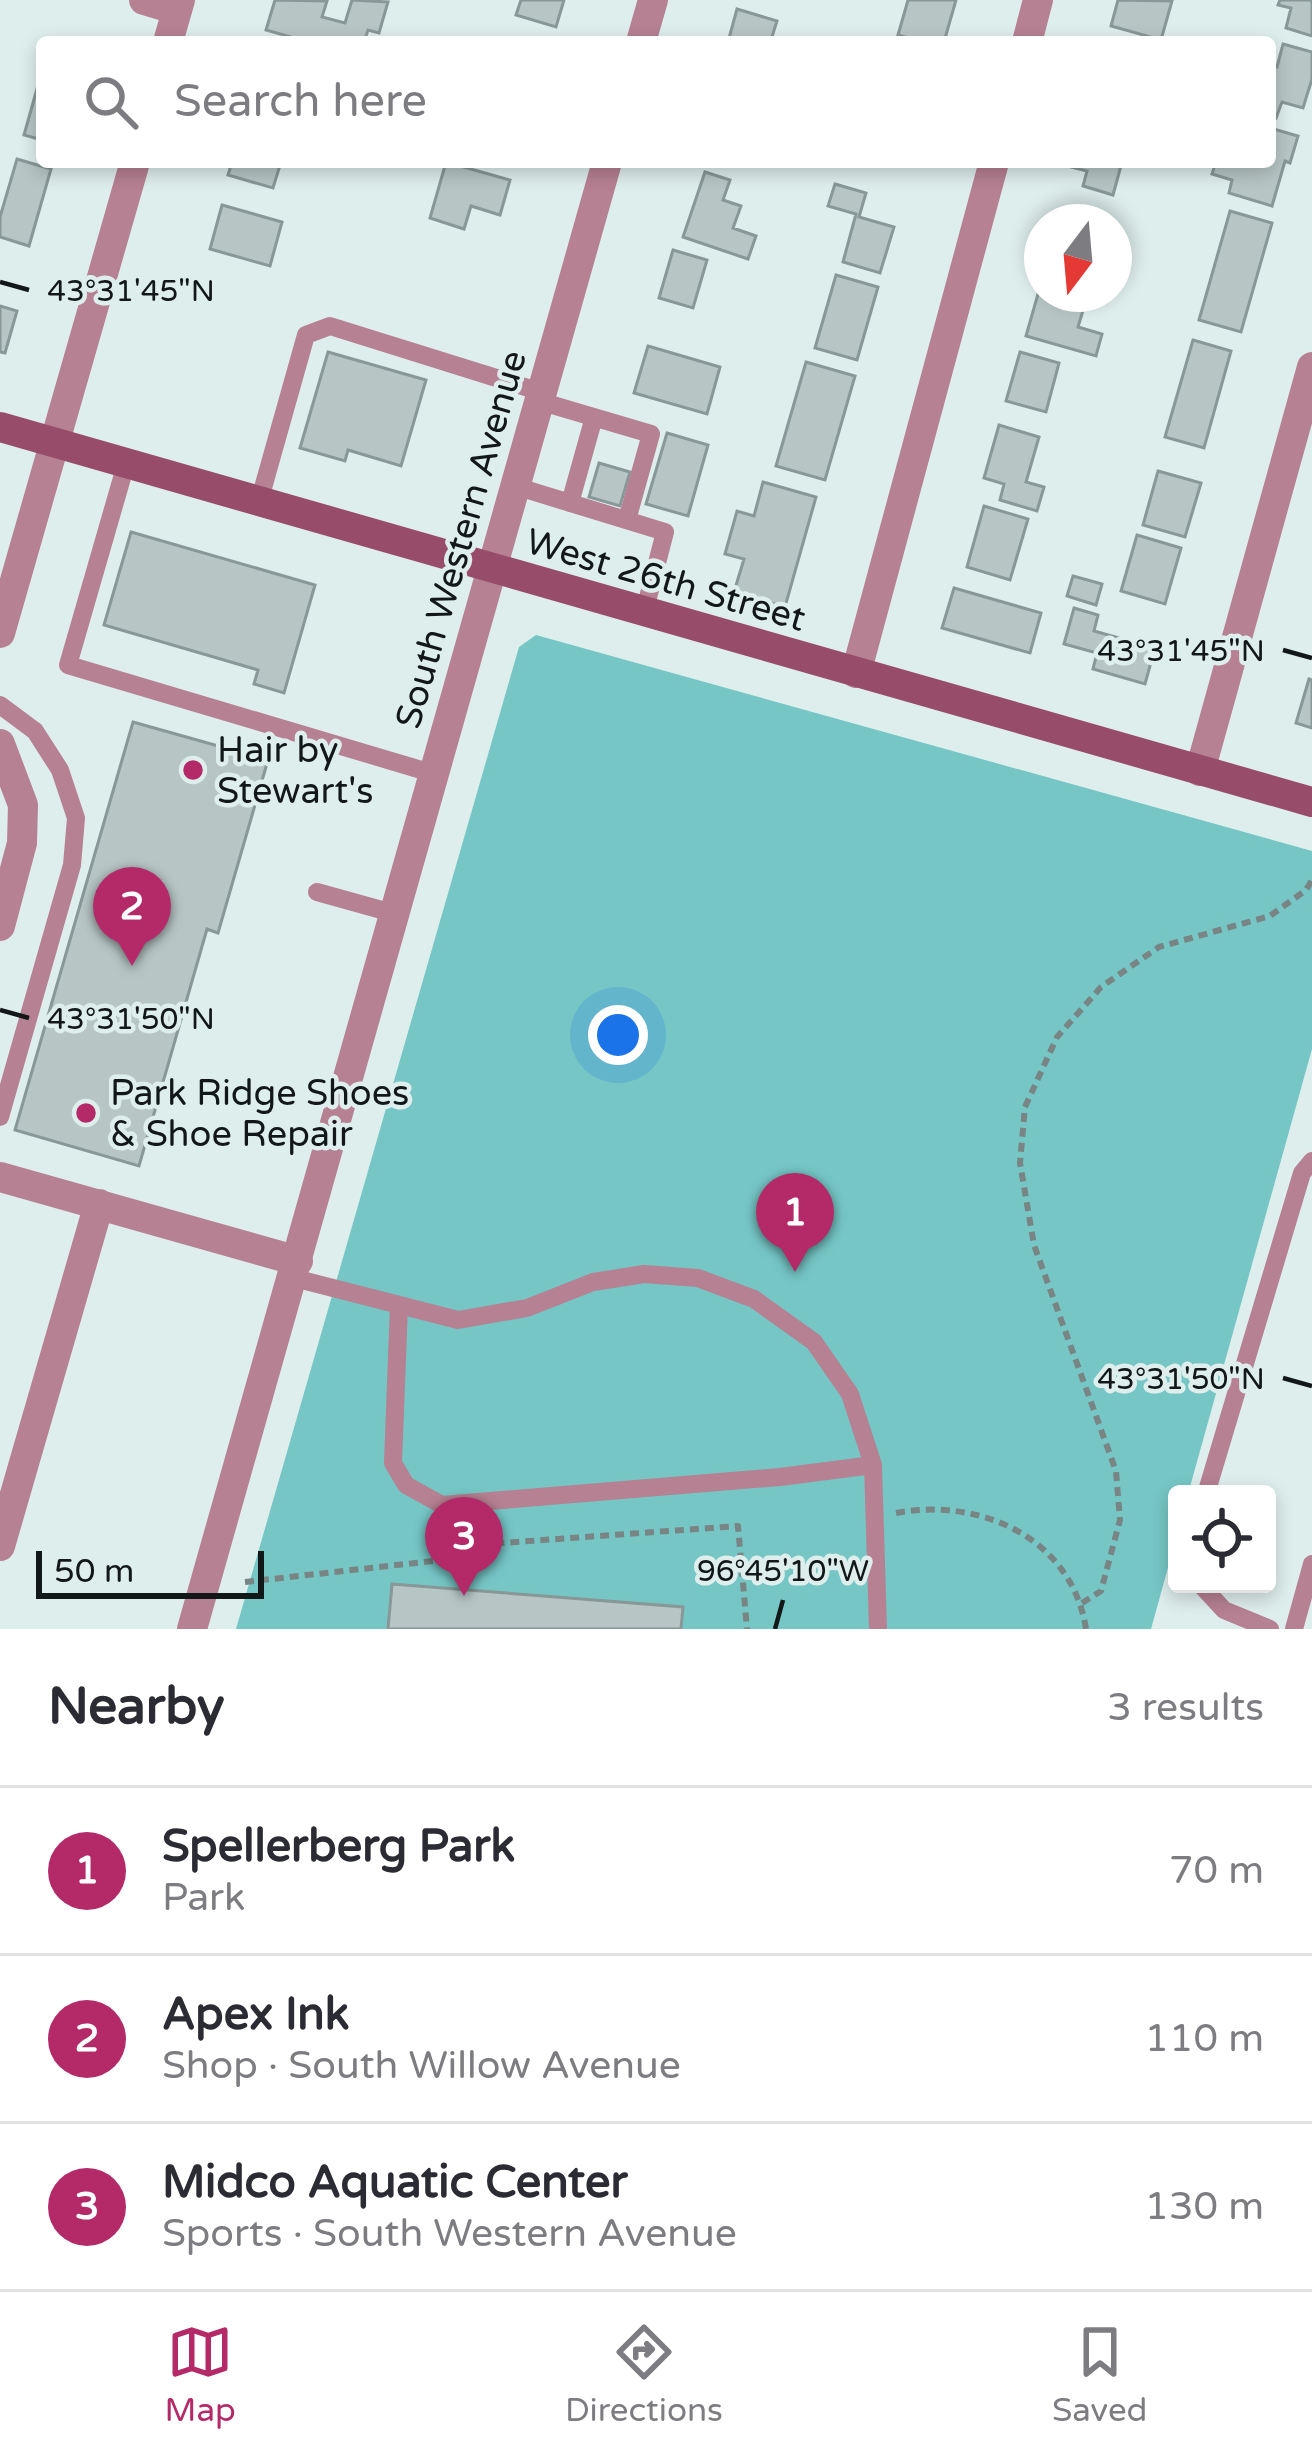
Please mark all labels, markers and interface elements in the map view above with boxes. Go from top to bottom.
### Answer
search box [36,36,1276,168]
icon: search [78,69,144,135]
text: Search here [174,75,427,129]
north arrow [1024,204,1132,312]
text: 43°31'45"N [47,273,215,310]
street label: South Western Avenue [387,346,536,733]
street label: West 26th Street [521,520,810,641]
text: 43°31'45"N [1097,633,1265,670]
place label: Hair by Stewart's [217,729,373,813]
marker: Hair by Stewart's [180,757,206,783]
pin: 2 [93,867,171,966]
text: 43°31'50"N [47,1001,215,1038]
your location [588,1005,648,1065]
place label: Park Ridge Shoes & Shoe Repair [110,1072,409,1156]
marker: Park Ridge Shoes & Shoe Repair [73,1100,99,1126]
pin: 1 [756,1173,834,1272]
text: 43°31'50"N [1097,1361,1265,1398]
map controls [1168,1485,1276,1593]
button: locate [1168,1485,1276,1593]
pin: 3 [425,1497,503,1596]
scale bar [36,1545,264,1598]
text: 50 m [54,1552,134,1591]
text: 96°45'10"W [697,1553,869,1590]
text: Nearby [48,1676,225,1738]
text: 3 results [1107,1684,1264,1731]
text: Spellerberg Park [162,1820,515,1874]
text: 1 [75,1847,99,1894]
text: 70 m [1169,1847,1264,1894]
text: Park [162,1874,245,1921]
text: Apex Ink [162,1988,349,2042]
text: 2 [75,2015,99,2062]
text: 110 m [1145,2015,1264,2062]
text: Shop · South Willow Avenue [162,2042,681,2089]
text: Midco Aquatic Center [162,2156,628,2210]
text: 3 [75,2183,99,2230]
text: 130 m [1145,2183,1264,2230]
text: Sports · South Western Avenue [162,2210,737,2257]
tab: Map [165,2319,236,2430]
tab: Directions [565,2319,723,2430]
tab: Saved [1052,2319,1147,2430]

